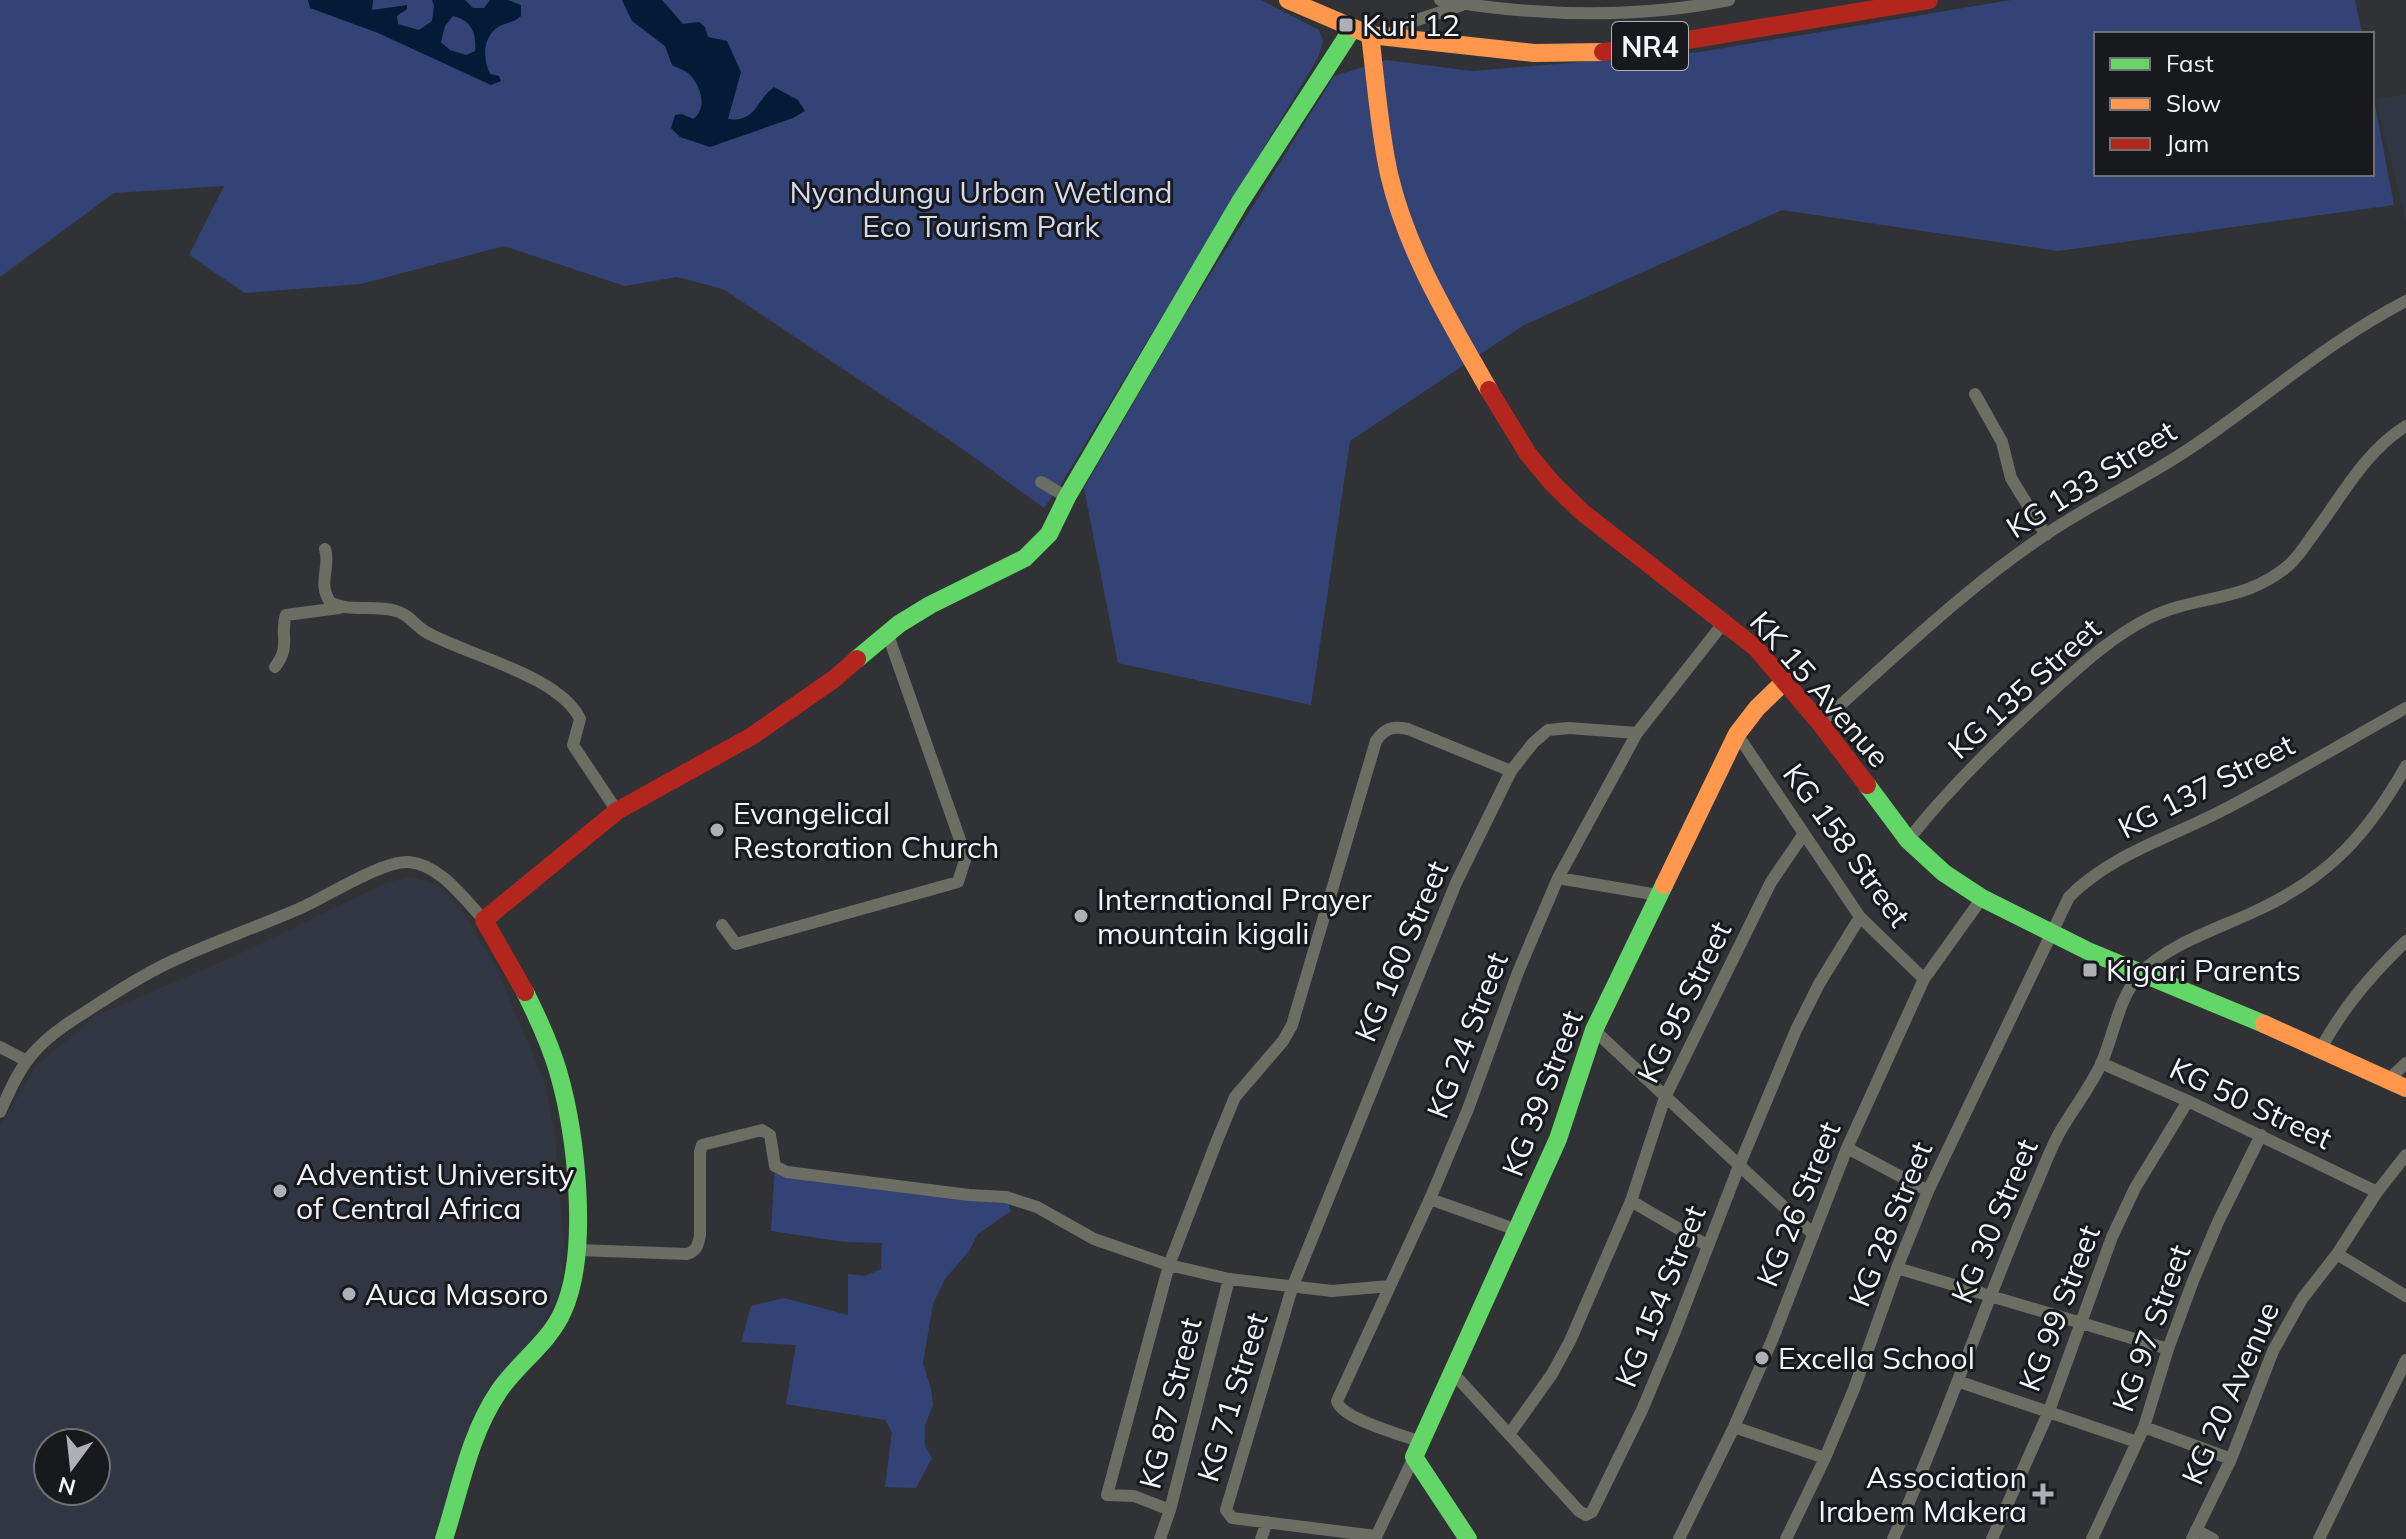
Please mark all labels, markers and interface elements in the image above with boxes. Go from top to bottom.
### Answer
place label: Kuri 12 [1362,6,1460,44]
marker: Kuri 12 [1337,16,1355,34]
road number: NR4 [1612,22,1688,70]
legend [2094,32,2374,176]
text: Fast [2166,48,2214,78]
text: Slow [2166,88,2221,118]
text: Jam [2166,128,2209,158]
park label: Nyandungu Urban Wetland Eco Tourism Park [789,173,1173,245]
street label: KG 133 Street [1999,412,2183,546]
street label: KK 15 Avenue [1742,603,1898,775]
street label: KG 135 Street [1940,609,2108,767]
street label: KG 137 Street [2112,725,2300,847]
street label: KG 158 Street [1775,756,1919,934]
place label: Evangelical Restoration Church [733,794,999,866]
marker: Evangelical Restoration Church [708,821,726,839]
street label: KG 160 Street [1346,855,1456,1047]
place label: International Prayer mountain kigali [1097,880,1372,952]
marker: International Prayer mountain kigali [1072,907,1090,925]
street label: KG 95 Street [1629,915,1739,1089]
street label: KG 24 Street [1418,947,1516,1123]
place label: Kigari Parents [2106,951,2301,989]
marker: Kigari Parents [2081,961,2099,979]
street label: KG 39 Street [1493,1005,1591,1181]
street label: KG 50 Street [2164,1049,2338,1157]
street label: KG 26 Street [1748,1116,1848,1292]
street label: KG 30 Street [1942,1133,2046,1309]
street label: KG 28 Street [1840,1136,1940,1312]
place label: Adventist University of Central Africa [296,1155,574,1227]
marker: Adventist University of Central Africa [271,1182,289,1200]
street label: KG 154 Street [1606,1200,1714,1392]
street label: KG 99 Street [2010,1220,2108,1396]
street label: KG 97 Street [2103,1239,2199,1417]
place label: Auca Masoro [365,1275,549,1313]
marker: Auca Masoro [340,1285,358,1303]
street label: KG 20 Avenue [2173,1296,2287,1490]
street label: KG 71 Street [1188,1308,1276,1486]
street label: KG 87 Street [1130,1314,1210,1492]
place label: Excella School [1778,1339,1975,1377]
marker: Excella School [1753,1349,1771,1367]
north arrow [32,1427,112,1507]
place label: Association Irabem Makera [1818,1458,2027,1530]
text: N [55,1471,78,1502]
marker: Association Irabem Makera [2034,1485,2052,1503]

